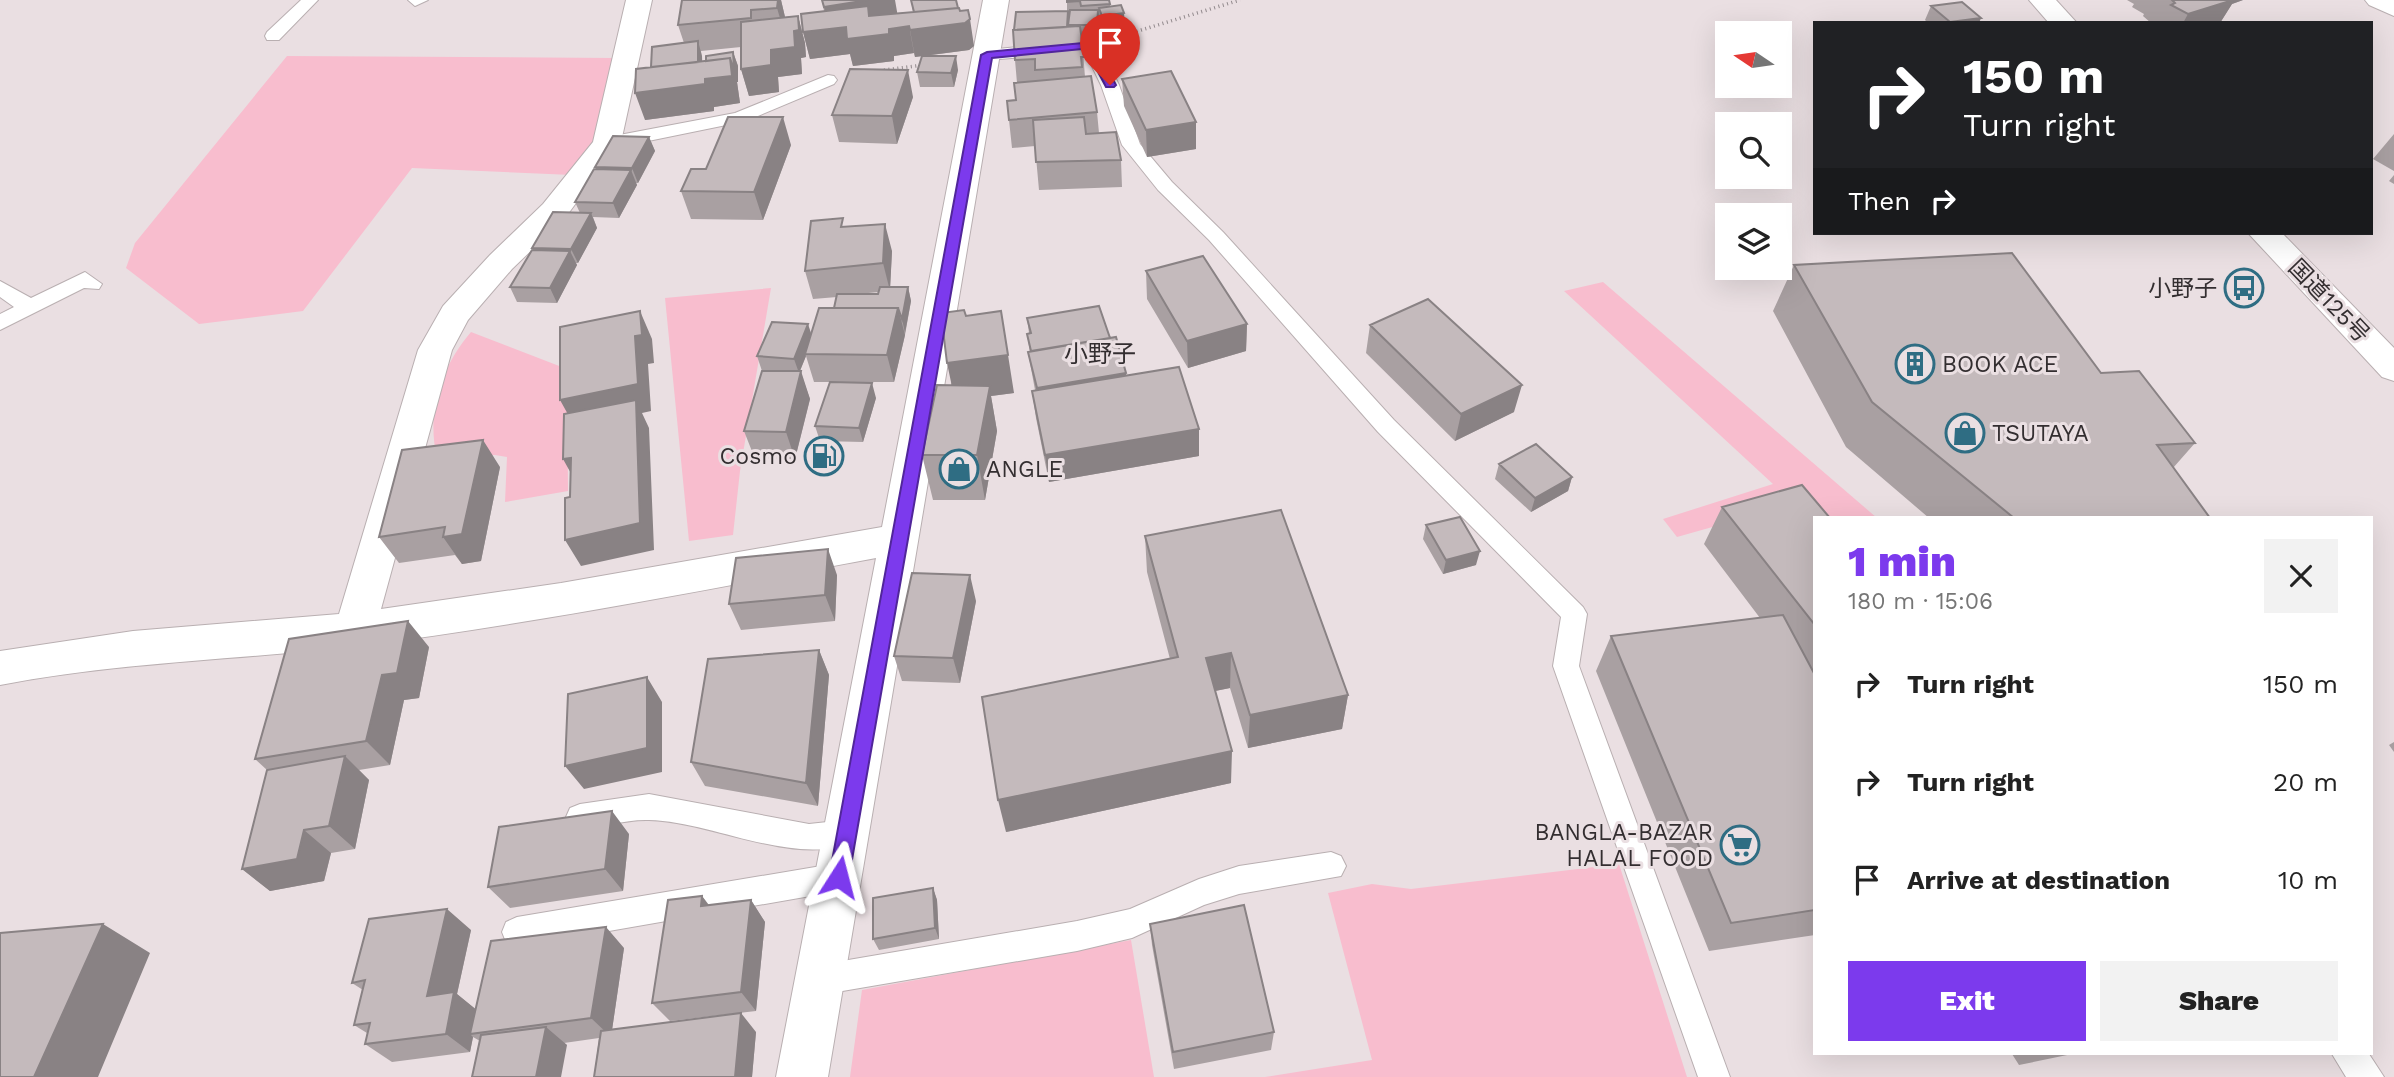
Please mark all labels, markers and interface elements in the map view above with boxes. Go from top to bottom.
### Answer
pin [1080,13,1140,85]
north arrow [1715,21,1792,98]
map controls [1715,21,1792,280]
icon: arrive [1091,24,1129,62]
text: 150 m [1963,47,2104,105]
icon: right [1848,49,1939,140]
text: Turn right [1963,106,2115,144]
button: search [1715,112,1792,189]
icon: right [1924,182,1962,220]
text: Then [1848,186,1910,216]
button: layers [1715,203,1792,280]
street label: 国道125号 [2283,254,2375,348]
bus stop icon: 小野子 [2223,267,2265,309]
place label: 小野子 [2148,275,2217,302]
district label: 小野子 [1064,340,1136,368]
building icon: BOOK ACE [1894,343,1936,385]
place label: BOOK ACE [1942,351,2058,378]
shop icon: TSUTAYA [1944,412,1986,454]
place label: TSUTAYA [1992,420,2089,447]
fuel station icon: Cosmo [803,435,845,477]
place label: Cosmo [720,443,797,470]
shop icon: ANGLE [938,448,980,490]
place label: ANGLE [986,456,1063,483]
text: 1 min [1848,537,1956,586]
button: close [2264,539,2338,613]
text: 180 m · 15:06 [1848,588,1993,615]
icon: right [1848,665,1886,703]
text: Turn right [1907,669,2034,699]
text: 150 m [2263,669,2338,699]
icon: right [1848,763,1886,801]
text: Turn right [1907,767,2034,797]
text: 20 m [2273,767,2338,797]
place label: BANGLA-BAZAR HALAL FOOD [1534,819,1713,872]
supermarket icon: BANGLA-BAZAR HALAL FOOD [1719,824,1761,866]
position arrow [802,840,876,914]
icon: arrive [1848,861,1886,899]
text: Arrive at destination [1907,865,2170,895]
text: 10 m [2278,865,2338,895]
button: Exit [1848,961,2086,1041]
button: Share [2100,961,2338,1041]

